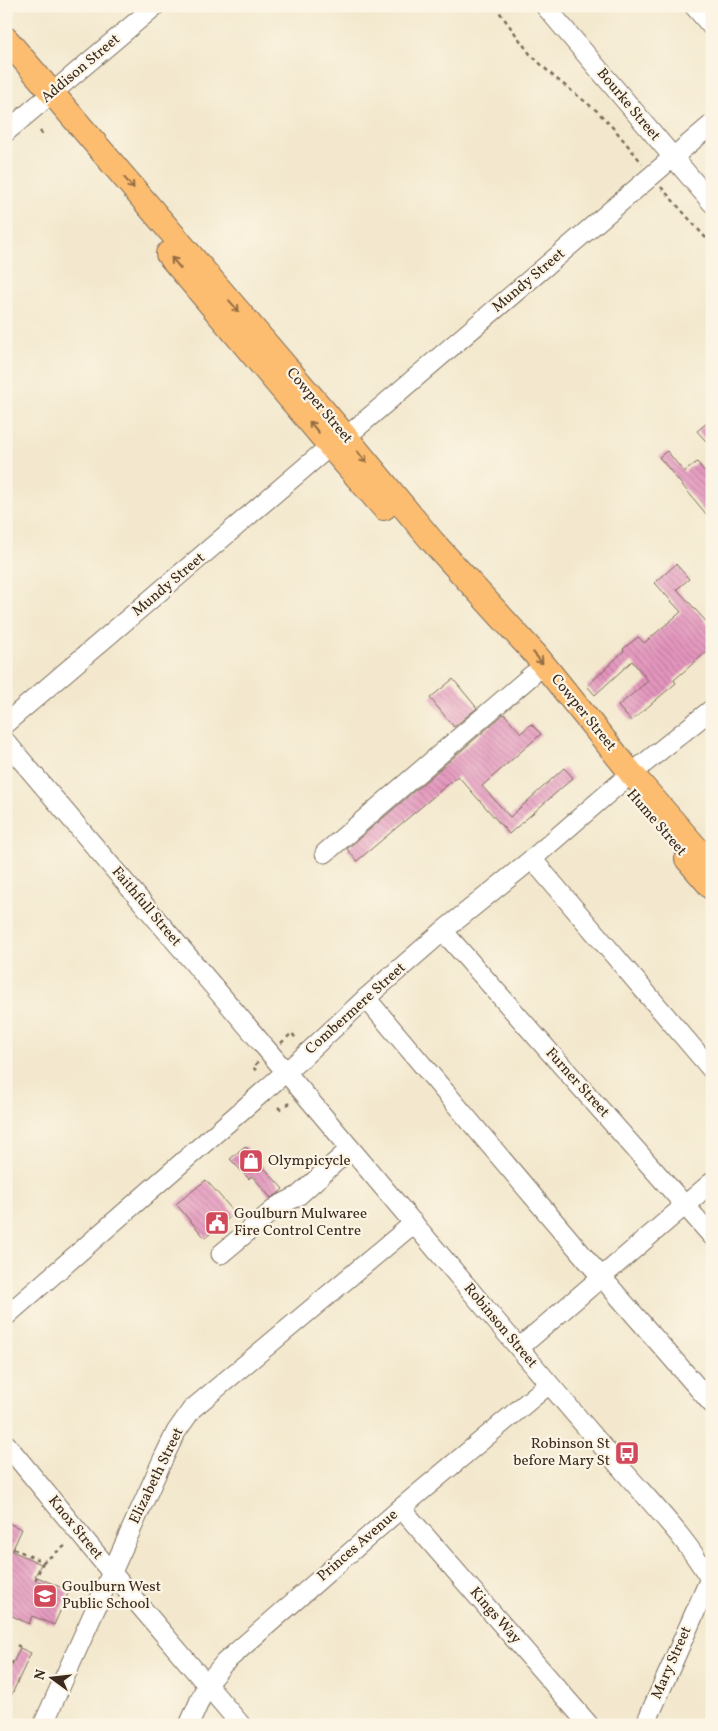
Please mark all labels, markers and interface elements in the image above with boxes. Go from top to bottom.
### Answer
street label: Addison Street [37,30,125,108]
street label: Bourke Street [591,64,665,146]
one-way arrow [123,176,134,189]
street label: Mundy Street [488,244,570,318]
one-way arrow [170,256,181,269]
one-way arrow [229,299,240,312]
street label: Cowper Street [281,363,357,449]
one-way arrow [308,421,320,434]
one-way arrow [357,450,368,463]
street label: Mundy Street [128,548,210,622]
one-way arrow [533,651,544,664]
street label: Cowper Street [545,670,621,756]
street label: Hume Street [621,785,691,861]
street label: Faithfull Street [106,862,186,952]
street label: Combermere Street [301,958,411,1060]
street label: Furner Street [540,1044,614,1122]
shop icon: Olympicycle [238,1148,264,1174]
place label: Olympicycle [268,1151,351,1172]
place label: Goulburn Mulwaree Fire Control Centre [234,1204,367,1242]
public building icon: Goulburn Mulwaree Fire Control Centre [204,1210,230,1236]
street label: Robinson Street [458,1279,542,1373]
street label: Elizabeth Street [125,1424,189,1528]
place label: Robinson St before Mary St [513,1434,610,1472]
bus stop icon: Robinson St before Mary St [614,1440,640,1466]
street label: Knox Street [43,1491,107,1565]
street label: Princes Avenue [313,1505,403,1587]
place label: Goulburn West Public School [62,1577,161,1615]
school or university icon: Goulburn West Public School [32,1583,58,1609]
street label: Kings Way [464,1583,526,1649]
street label: Mary Street [647,1623,697,1703]
north arrow [28,1654,78,1704]
text: N [30,1668,51,1682]

